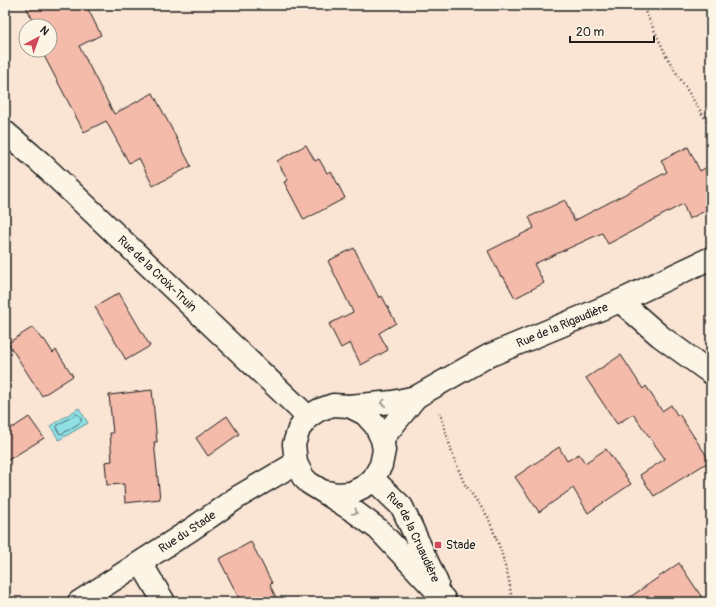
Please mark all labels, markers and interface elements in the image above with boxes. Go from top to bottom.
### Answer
north arrow [18,18,58,58]
scale bar [570,18,654,44]
text: N [37,23,52,39]
text: 20 m [576,25,605,40]
street label: Rue de la Croix-Truin [115,232,200,315]
street label: Rue de la Rigaudière [514,299,610,351]
one-way arrow [380,398,386,407]
street label: Rue de la Cruaudière [383,489,443,585]
street label: Rue du Stade [156,507,219,556]
one-way arrow [350,507,357,514]
place label: Stade [446,538,475,553]
marker: Stade [433,540,443,550]

